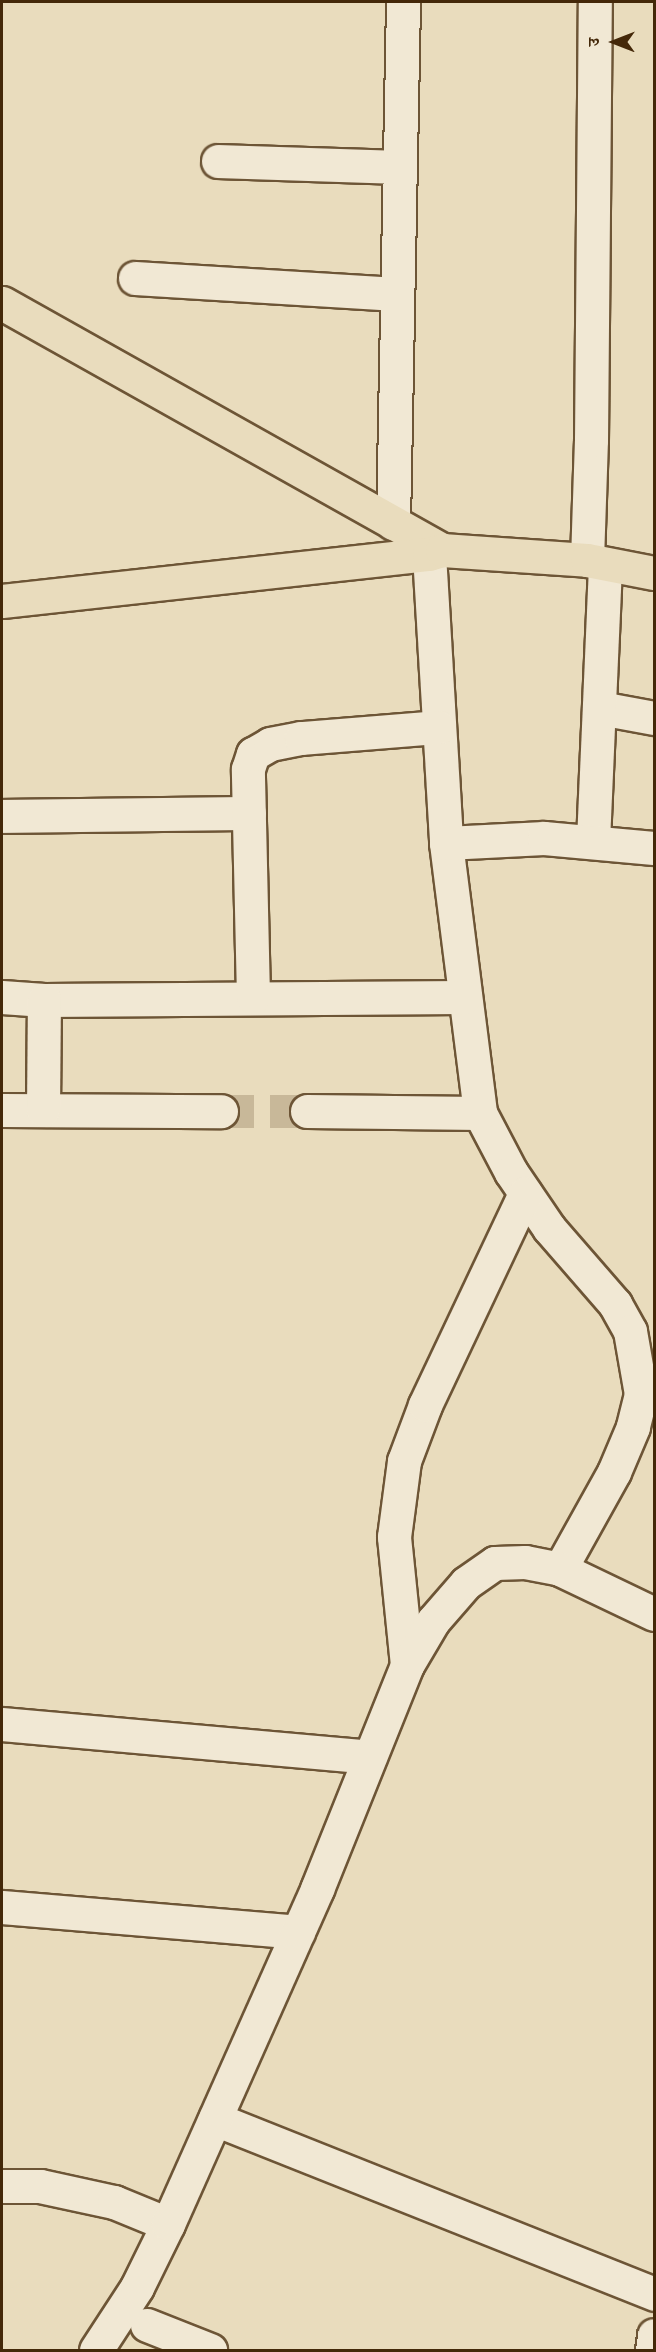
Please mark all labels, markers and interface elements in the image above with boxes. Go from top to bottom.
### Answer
north arrow [584,12,644,72]
text: उ [584,38,607,46]

